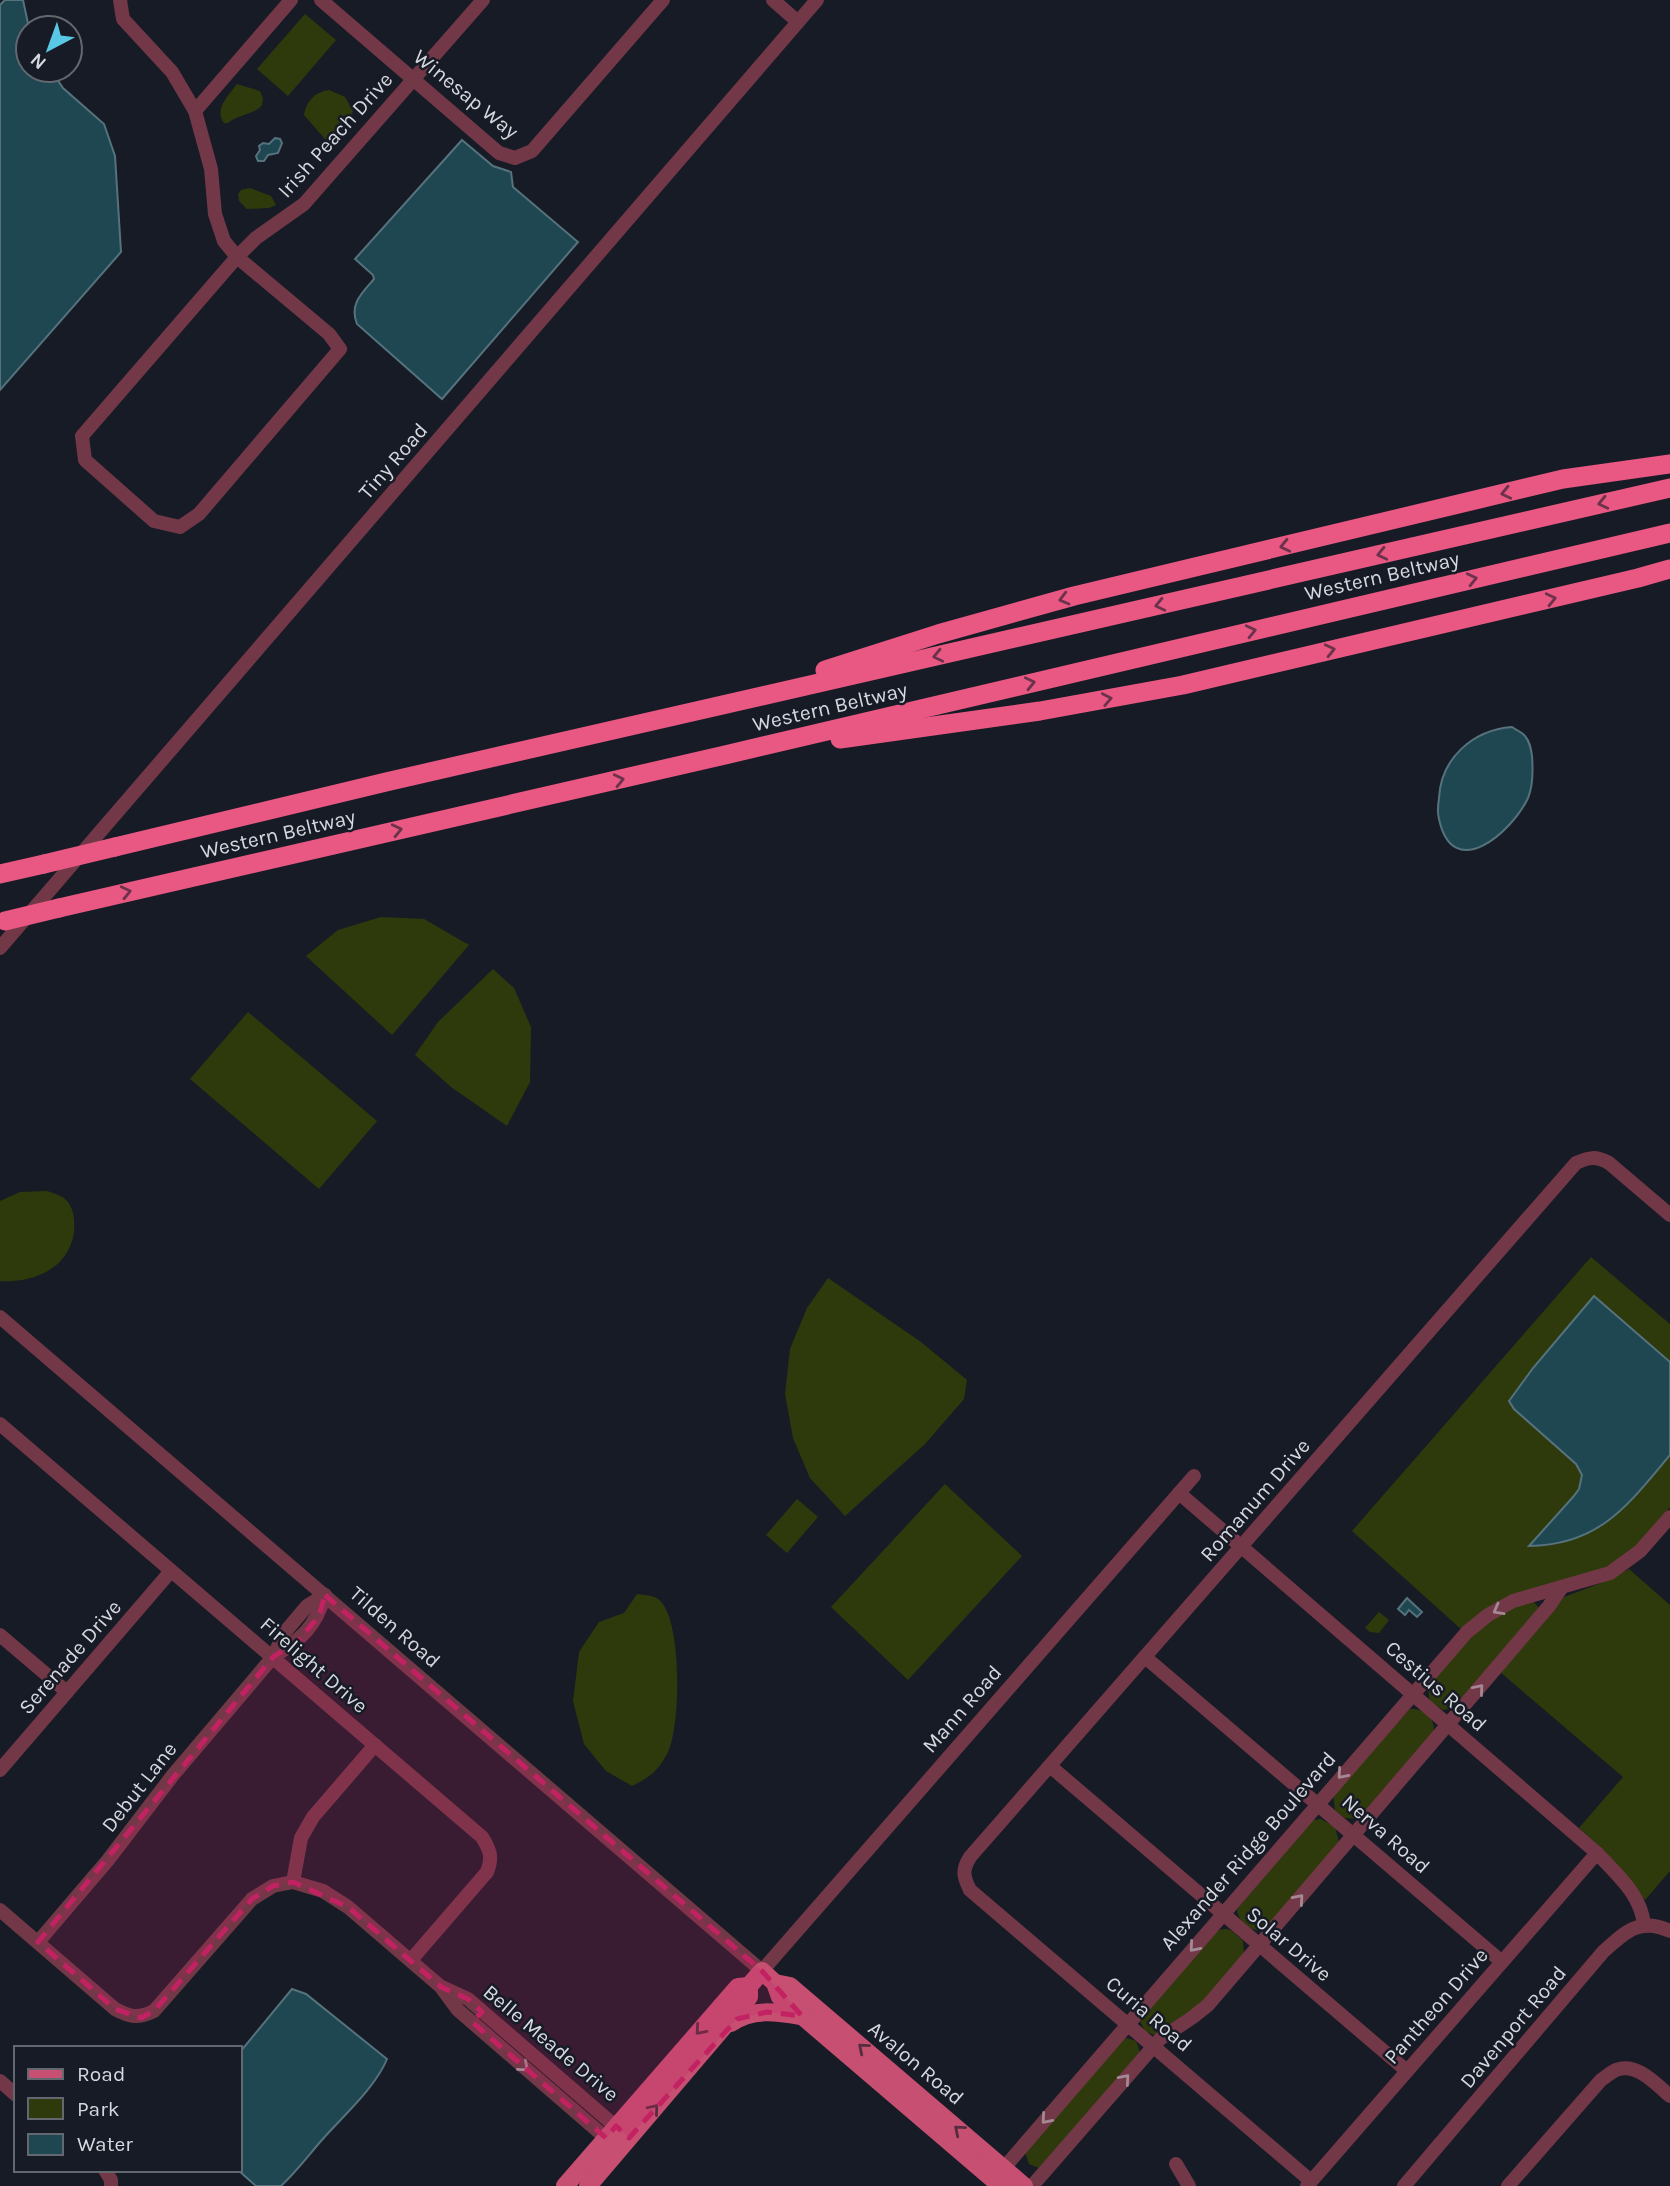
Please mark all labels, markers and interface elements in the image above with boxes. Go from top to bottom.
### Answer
north arrow [14,14,84,84]
street label: Winesap Way [409,44,523,144]
text: N [26,48,51,74]
street label: Irish Peach Drive [273,68,397,202]
street label: Tiny Road [354,418,432,504]
one-way arrow [1501,485,1513,499]
one-way arrow [1598,495,1610,509]
one-way arrow [1279,537,1291,552]
street label: Western Beltway [1302,546,1462,605]
one-way arrow [1376,546,1388,560]
one-way arrow [1466,572,1478,587]
one-way arrow [1058,590,1070,605]
one-way arrow [1545,592,1557,607]
one-way arrow [1154,597,1166,611]
one-way arrow [1245,624,1257,639]
one-way arrow [1324,644,1336,659]
one-way arrow [932,647,944,662]
street label: Western Beltway [750,677,910,736]
one-way arrow [1024,677,1036,691]
one-way arrow [1101,692,1113,707]
one-way arrow [613,773,625,788]
street label: Western Beltway [198,804,358,863]
one-way arrow [391,824,403,839]
one-way arrow [120,886,132,901]
street label: Romanum Drive [1195,1434,1315,1566]
street label: Tilden Road [345,1581,445,1673]
street label: Serenade Drive [14,1595,126,1719]
one-way arrow [1493,1602,1505,1615]
street label: Firelight Drive [255,1612,373,1718]
street label: Cestius Road [1381,1636,1491,1736]
street label: Mann Road [918,1660,1006,1758]
one-way arrow [1471,1684,1483,1697]
street label: Debut Lane [96,1737,182,1837]
street label: Alexander Ridge Boulevard [1155,1747,1341,1955]
one-way arrow [1338,1766,1350,1779]
street label: Nerva Road [1337,1789,1435,1879]
one-way arrow [1291,1894,1303,1907]
street label: Solar Drive [1242,1902,1336,1986]
one-way arrow [1190,1939,1202,1952]
street label: Pantheon Drive [1379,1943,1493,2069]
street label: Davenport Road [1455,1961,1571,2093]
street label: Curia Road [1101,1971,1197,2057]
street label: Belle Meade Drive [479,1980,623,2106]
street label: Avalon Road [863,2016,969,2110]
one-way arrow [696,2022,708,2035]
one-way arrow [858,2044,871,2056]
legend [14,2046,242,2172]
one-way arrow [516,2059,529,2071]
text: Road [77,2062,125,2086]
one-way arrow [1117,2074,1129,2087]
text: Park [77,2097,120,2121]
one-way arrow [646,2104,658,2117]
one-way arrow [1042,2111,1054,2124]
one-way arrow [955,2126,968,2138]
text: Water [77,2132,133,2156]

